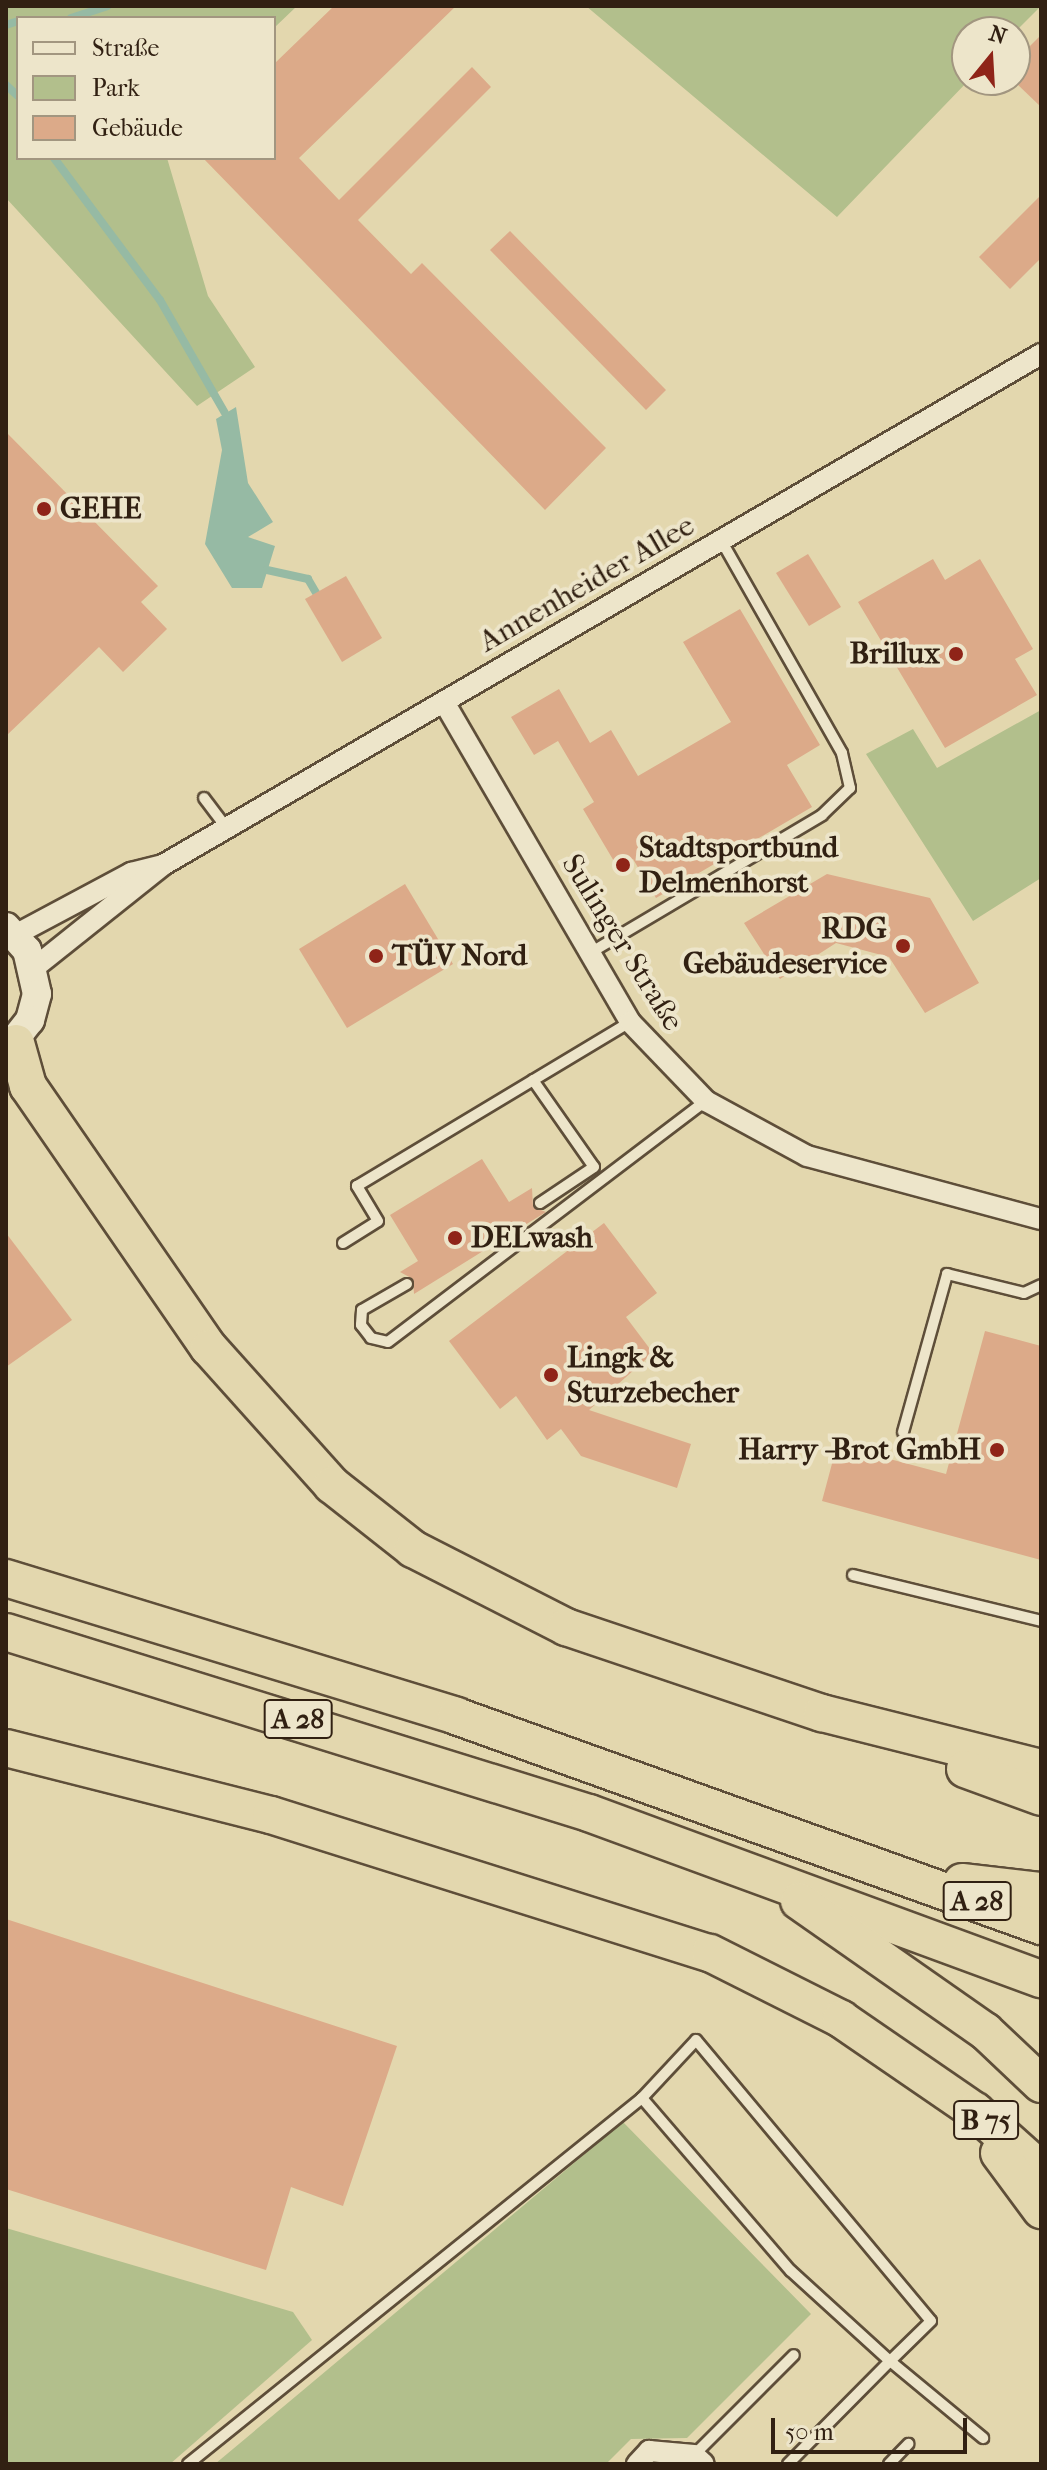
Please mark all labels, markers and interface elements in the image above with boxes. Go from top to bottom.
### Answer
legend [16,16,276,160]
north arrow [951,16,1031,96]
text: N [986,20,1010,50]
text: Straße [92,34,159,62]
text: Park [92,74,140,102]
text: Gebäude [92,114,183,142]
place label: GEHE [60,491,142,527]
marker: GEHE [35,500,53,518]
street label: Annenheider Allee [473,508,701,660]
place label: Brillux [850,636,940,672]
marker: Brillux [947,645,965,663]
place label: Stadtsportbund Delmenhorst [639,830,838,900]
street label: Sulinger Straße [553,848,691,1038]
marker: Stadtsportbund Delmenhorst [614,856,632,874]
place label: RDG Gebäudeservice [683,911,887,982]
marker: RDG Gebäudeservice [894,937,912,955]
place label: TÜV Nord [392,938,527,974]
marker: TÜV Nord [367,947,385,965]
place label: DELwash [471,1220,593,1256]
marker: DELwash [446,1229,464,1247]
place label: Lingk & Sturzebecher [567,1340,739,1410]
marker: Lingk & Sturzebecher [542,1366,560,1384]
place label: Harry -Brot GmbH [738,1432,981,1468]
marker: Harry -Brot GmbH [988,1441,1006,1459]
road number: A 28 [262,1695,334,1743]
road number: A 28 [941,1877,1013,1925]
road number: B 75 [952,2096,1020,2144]
scale bar [775,2402,971,2452]
text: 50 m [785,2418,834,2446]

